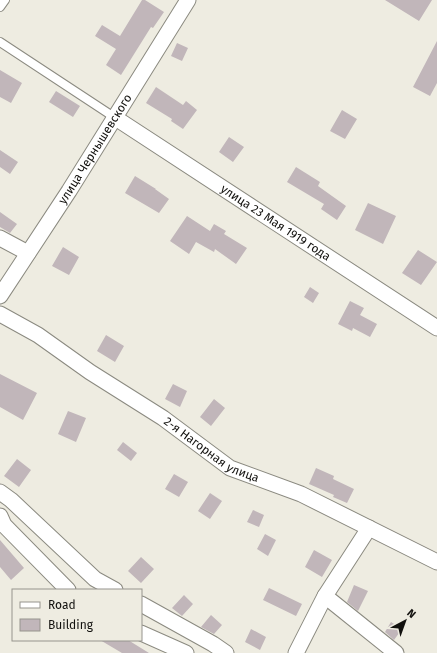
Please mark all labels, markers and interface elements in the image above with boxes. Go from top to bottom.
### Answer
street label: улица Чернышевского [55,91,135,207]
street label: улица 23 Мая 1919 года [218,182,333,264]
street label: 2-я Нагорная улица [161,414,261,485]
legend [12,589,142,641]
text: Road [48,598,76,612]
north arrow [385,601,425,641]
text: N [404,607,418,621]
text: Building [48,618,94,632]

